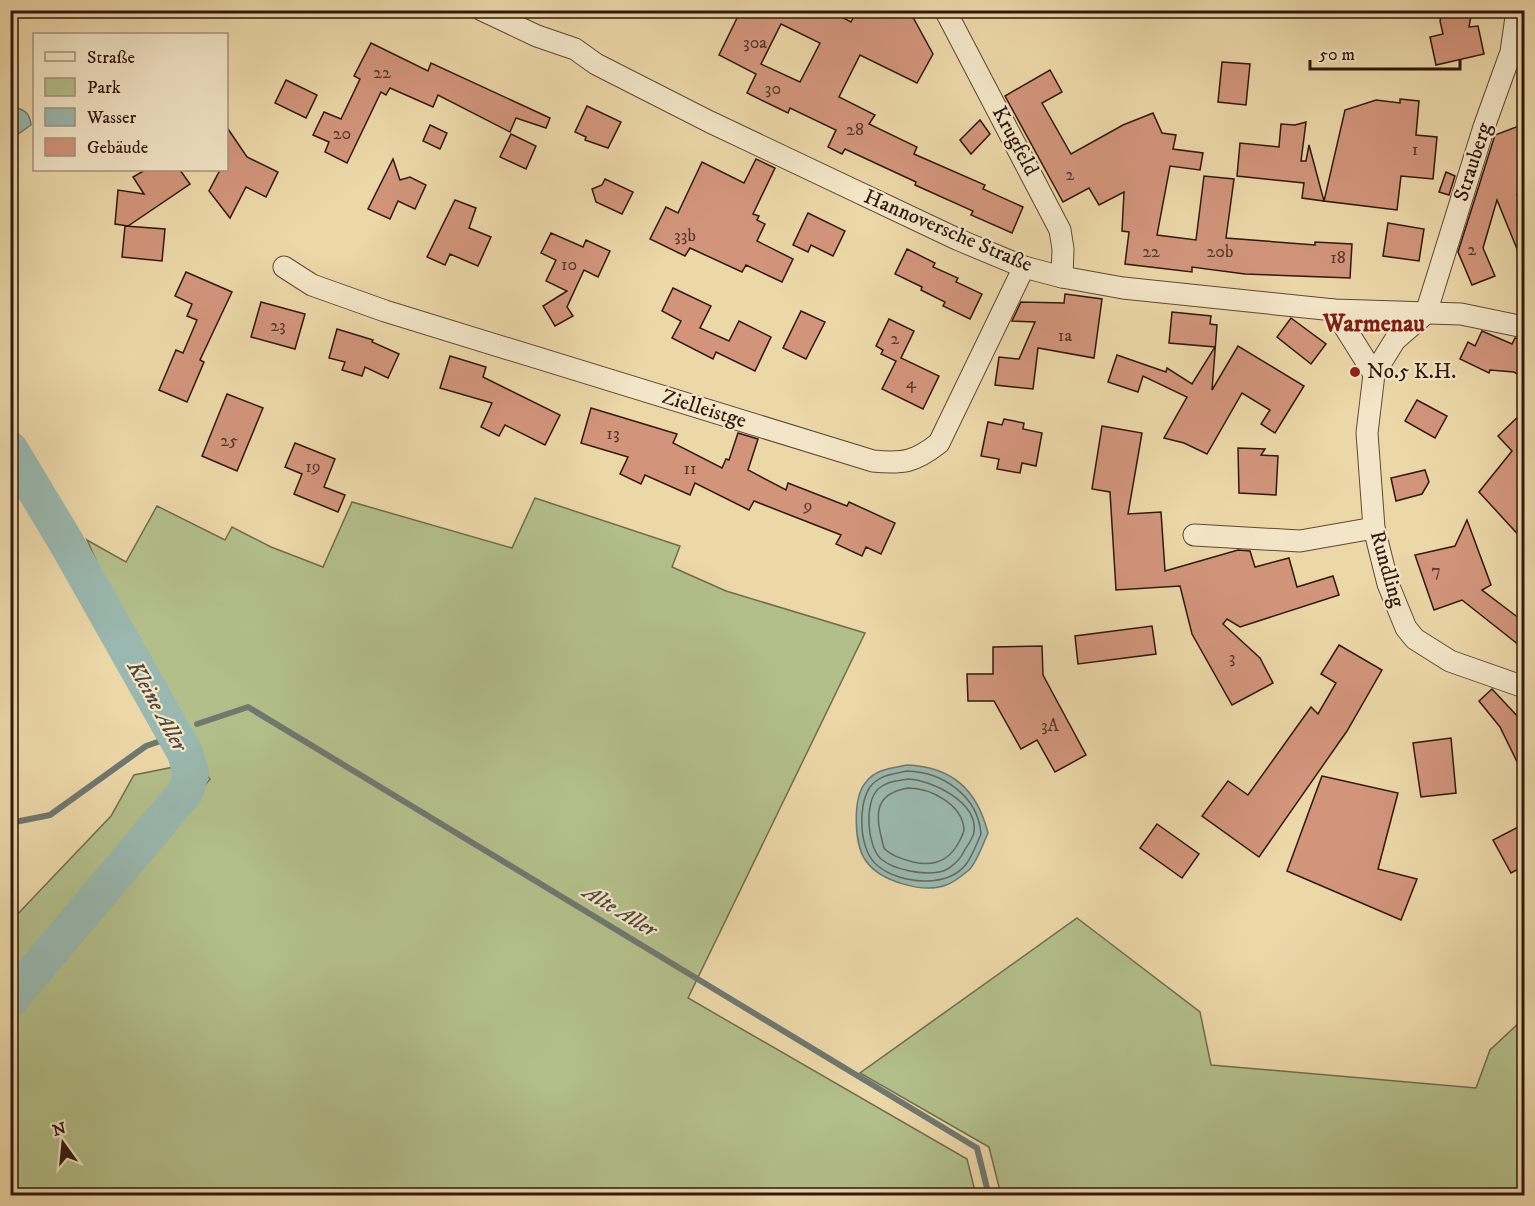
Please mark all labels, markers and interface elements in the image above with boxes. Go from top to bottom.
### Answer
house number: 30a [743,32,767,54]
legend [33,33,228,171]
scale bar [1310,33,1460,71]
text: 50 m [1319,44,1355,66]
text: Straße [87,47,135,69]
house number: 22 [373,62,391,84]
text: Park [87,77,121,99]
house number: 30 [765,78,781,100]
street label: Krugfeld [986,102,1044,181]
text: Wasser [86,107,137,129]
house number: 28 [846,119,864,141]
street label: Strauberg [1448,119,1498,205]
house number: 20 [333,123,351,145]
text: Gebäude [87,137,148,159]
house number: 1 [1412,139,1418,161]
house number: 2 [1066,164,1075,186]
street label: Hannoversche Straße [860,184,1036,278]
house number: 33b [674,225,696,247]
house number: 2 [1468,239,1477,261]
house number: 22 [1142,241,1160,263]
house number: 20b [1207,241,1233,263]
house number: 18 [1330,247,1346,269]
house number: 10 [561,254,577,276]
district label: Warmenau [1322,309,1425,339]
house number: 23 [270,315,286,337]
house number: 1a [1058,325,1072,347]
house number: 2 [891,328,900,350]
place label: No.5 K.H. [1367,359,1456,385]
marker: No.5 K.H. [1348,365,1362,379]
house number: 4 [906,372,917,394]
street label: Zielleistge [659,384,750,434]
house number: 13 [606,423,620,445]
house number: 25 [220,430,238,452]
house number: 19 [305,456,321,478]
house number: 11 [683,458,697,480]
house number: 9 [803,495,812,517]
street label: Rundling [1364,528,1411,611]
house number: 7 [1431,560,1441,582]
house number: 3 [1229,647,1235,669]
water label: Kleine Aller [121,655,194,758]
house number: 3A [1041,715,1060,737]
water label: Alte Aller [576,877,663,944]
north arrow [33,1113,93,1173]
text: N [50,1118,68,1141]

